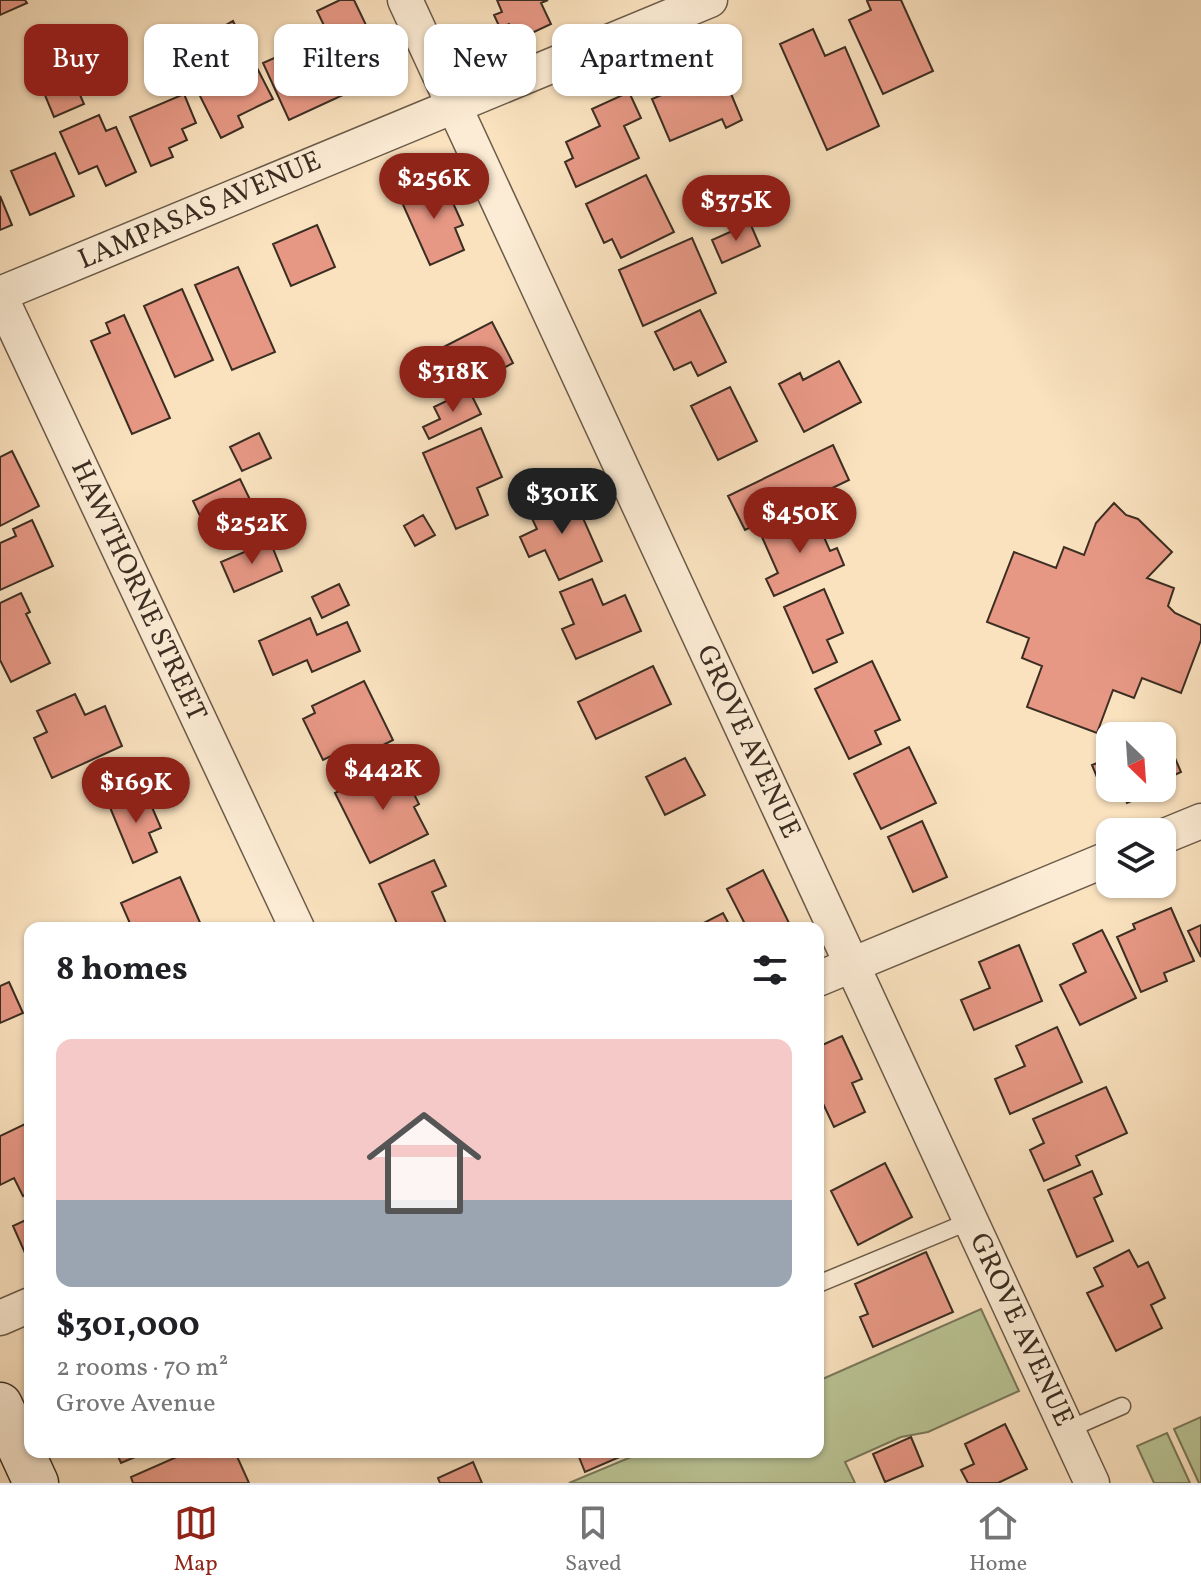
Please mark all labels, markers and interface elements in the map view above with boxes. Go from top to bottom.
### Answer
chip: Buy [24,24,128,96]
chip: Rent [144,24,258,96]
chip: Filters [274,24,408,96]
chip: New [424,24,536,96]
chip: Apartment [552,24,742,96]
street label: LAMPASAS AVENUE [73,142,327,280]
pin: $256K [378,153,490,221]
text: $256K [397,161,471,197]
pin: $375K [680,175,792,243]
text: $375K [700,183,772,219]
pin: $318K [397,346,509,414]
text: $318K [417,354,489,390]
street label: HAWTHORNE STREET [60,454,216,728]
pin: $301K [506,468,618,536]
text: $301K [526,476,598,512]
pin: $450K [744,487,856,555]
text: $450K [762,495,839,531]
pin: $252K [196,498,308,566]
text: $252K [216,506,288,542]
street label: GROVE AVENUE [686,639,810,845]
north arrow [1096,722,1176,802]
map controls [1096,722,1176,898]
pin: $442K [327,744,439,812]
text: $442K [344,752,422,788]
pin: $169K [80,757,192,825]
text: $169K [100,765,172,801]
button: layers [1096,818,1176,898]
text: 8 homes [56,947,188,994]
icon: filters [748,948,792,992]
icon: home [352,1091,496,1235]
street label: GROVE AVENUE [959,1227,1083,1433]
text: $301,000 [56,1303,200,1350]
text: 2 rooms · 70 m² [56,1350,228,1386]
text: Grove Avenue [56,1386,216,1422]
tab: Map [174,1501,218,1580]
tab: Saved [565,1501,622,1580]
tab: Home [969,1501,1027,1580]

